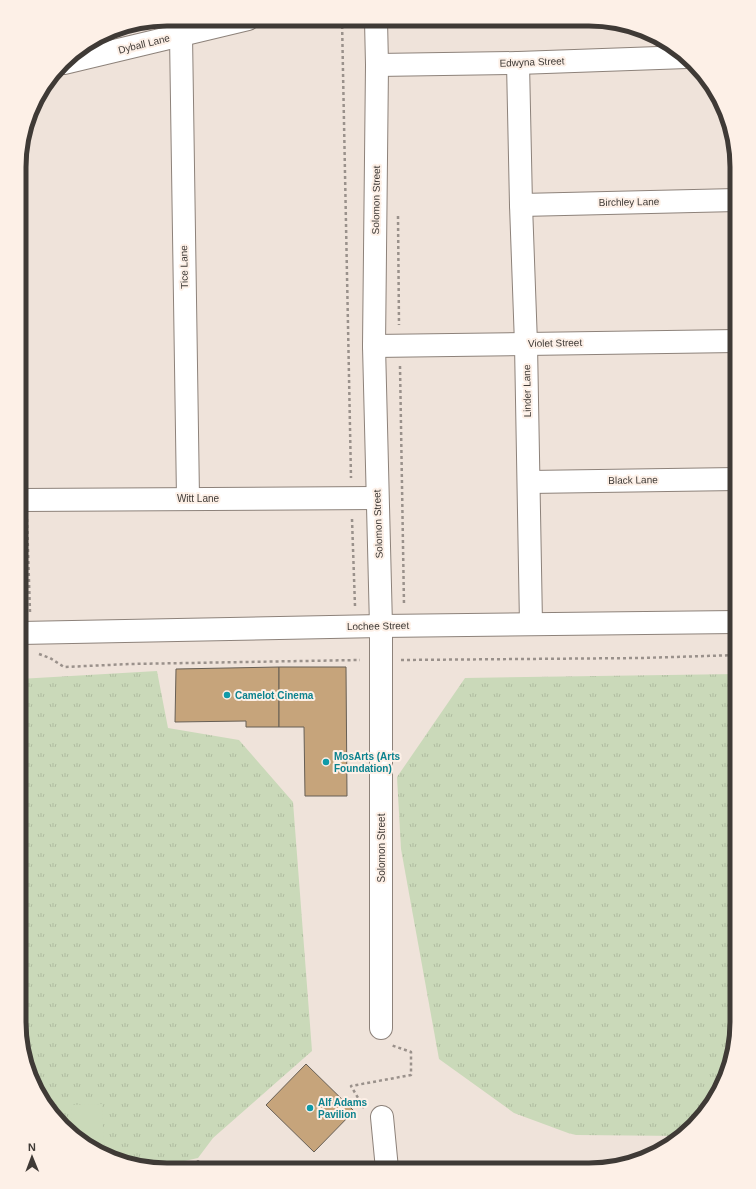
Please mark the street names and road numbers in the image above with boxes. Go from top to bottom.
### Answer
street label: Dyball Lane [117,32,171,56]
street label: Edwyna Street [499,55,565,69]
street label: Solomon Street [370,165,382,235]
street label: Birchley Lane [599,196,660,208]
street label: Tice Lane [178,245,190,289]
street label: Violet Street [528,337,582,349]
street label: Linder Lane [521,364,533,418]
street label: Black Lane [608,474,658,486]
street label: Solomon Street [371,489,385,559]
street label: Witt Lane [177,493,220,504]
street label: Lochee Street [347,620,409,632]
street label: Solomon Street [376,813,387,882]

